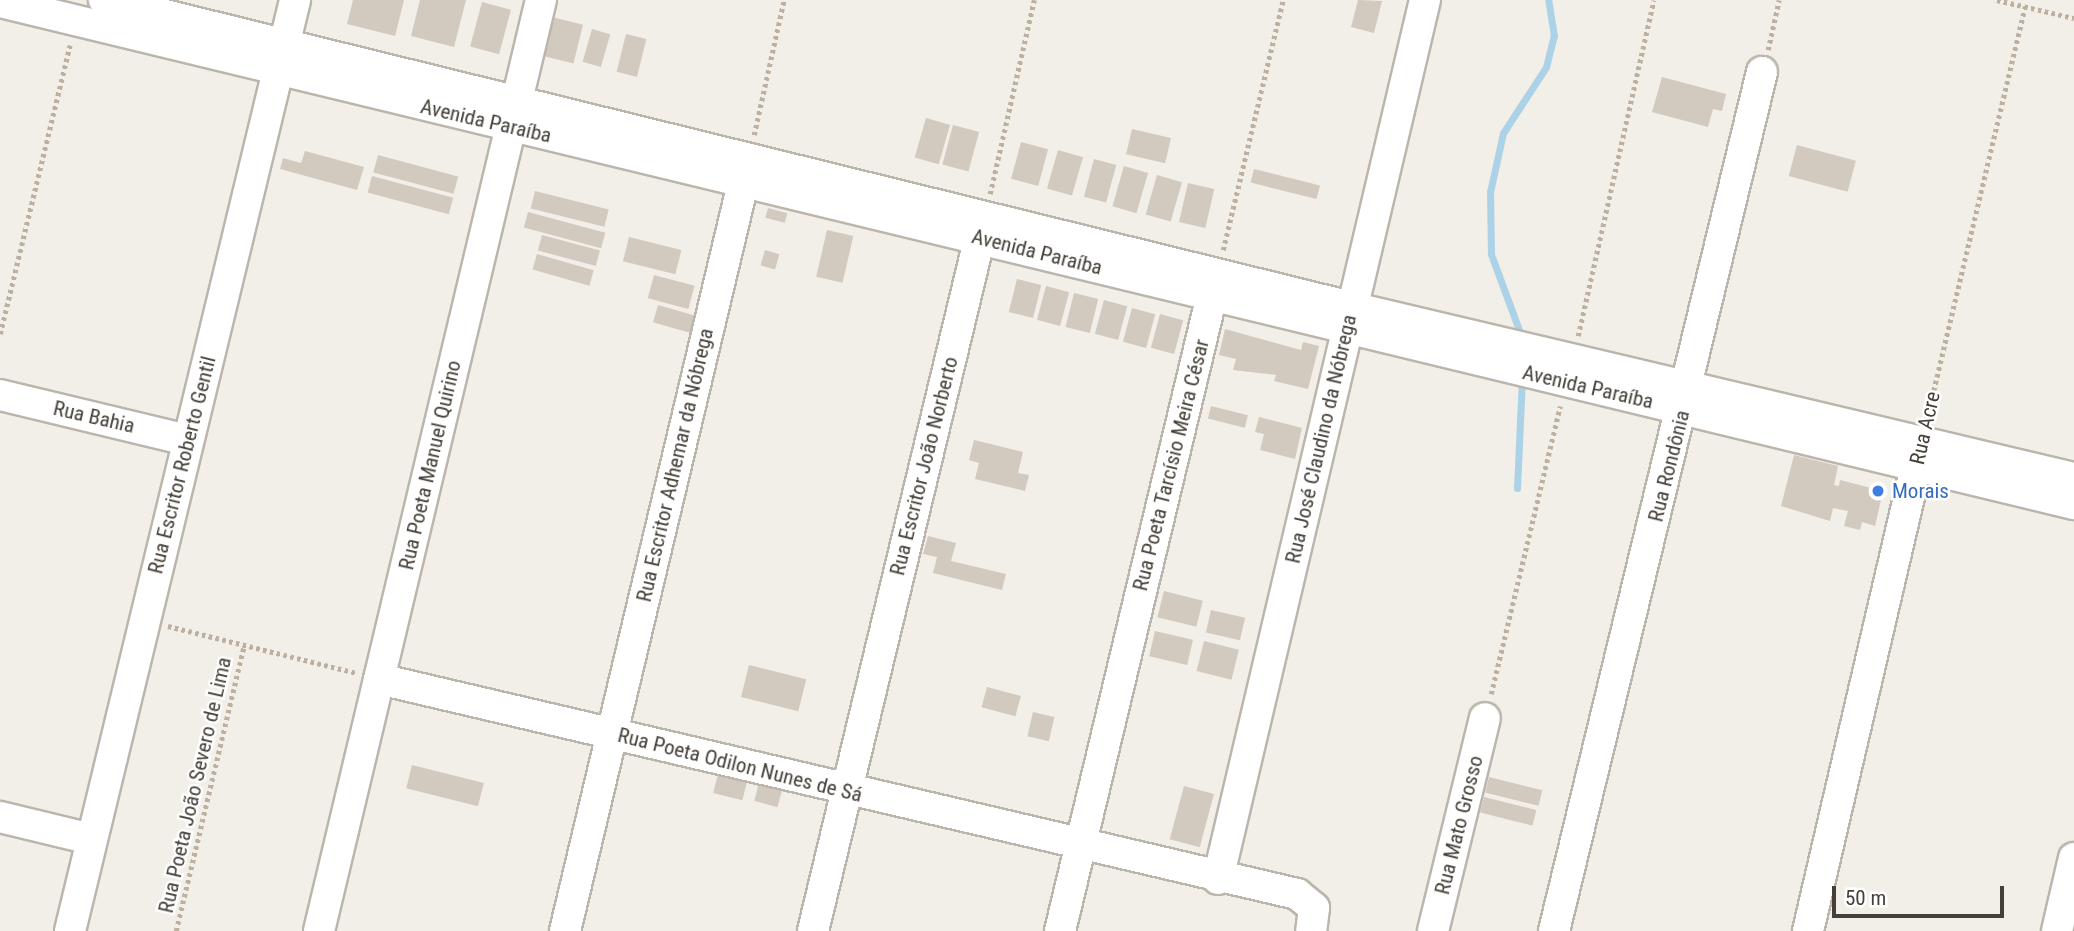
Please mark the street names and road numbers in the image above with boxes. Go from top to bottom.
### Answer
street label: Avenida Paraíba [418,94,554,148]
street label: Avenida Paraíba [969,224,1105,280]
street label: Rua José Claudino da Nóbrega [1280,312,1362,566]
street label: Rua Escritor Adhemar da Nóbrega [631,326,719,604]
street label: Rua Poeta Tarcísio Meira César [1127,336,1215,594]
street label: Rua Escritor Roberto Gentil [143,354,221,576]
street label: Rua Escritor João Norberto [885,354,963,578]
street label: Rua Poeta Manuel Quirino [394,358,466,572]
street label: Avenida Paraíba [1520,360,1656,414]
street label: Rua Acre [1904,389,1946,467]
street label: Rua Bahia [51,395,137,439]
street label: Rua Rondônia [1643,408,1695,524]
street label: Rua Poeta João Severo de Lima [153,655,237,915]
street label: Rua Poeta Odilon Nunes de Sá [615,722,865,808]
street label: Rua Mato Grosso [1430,753,1488,897]

